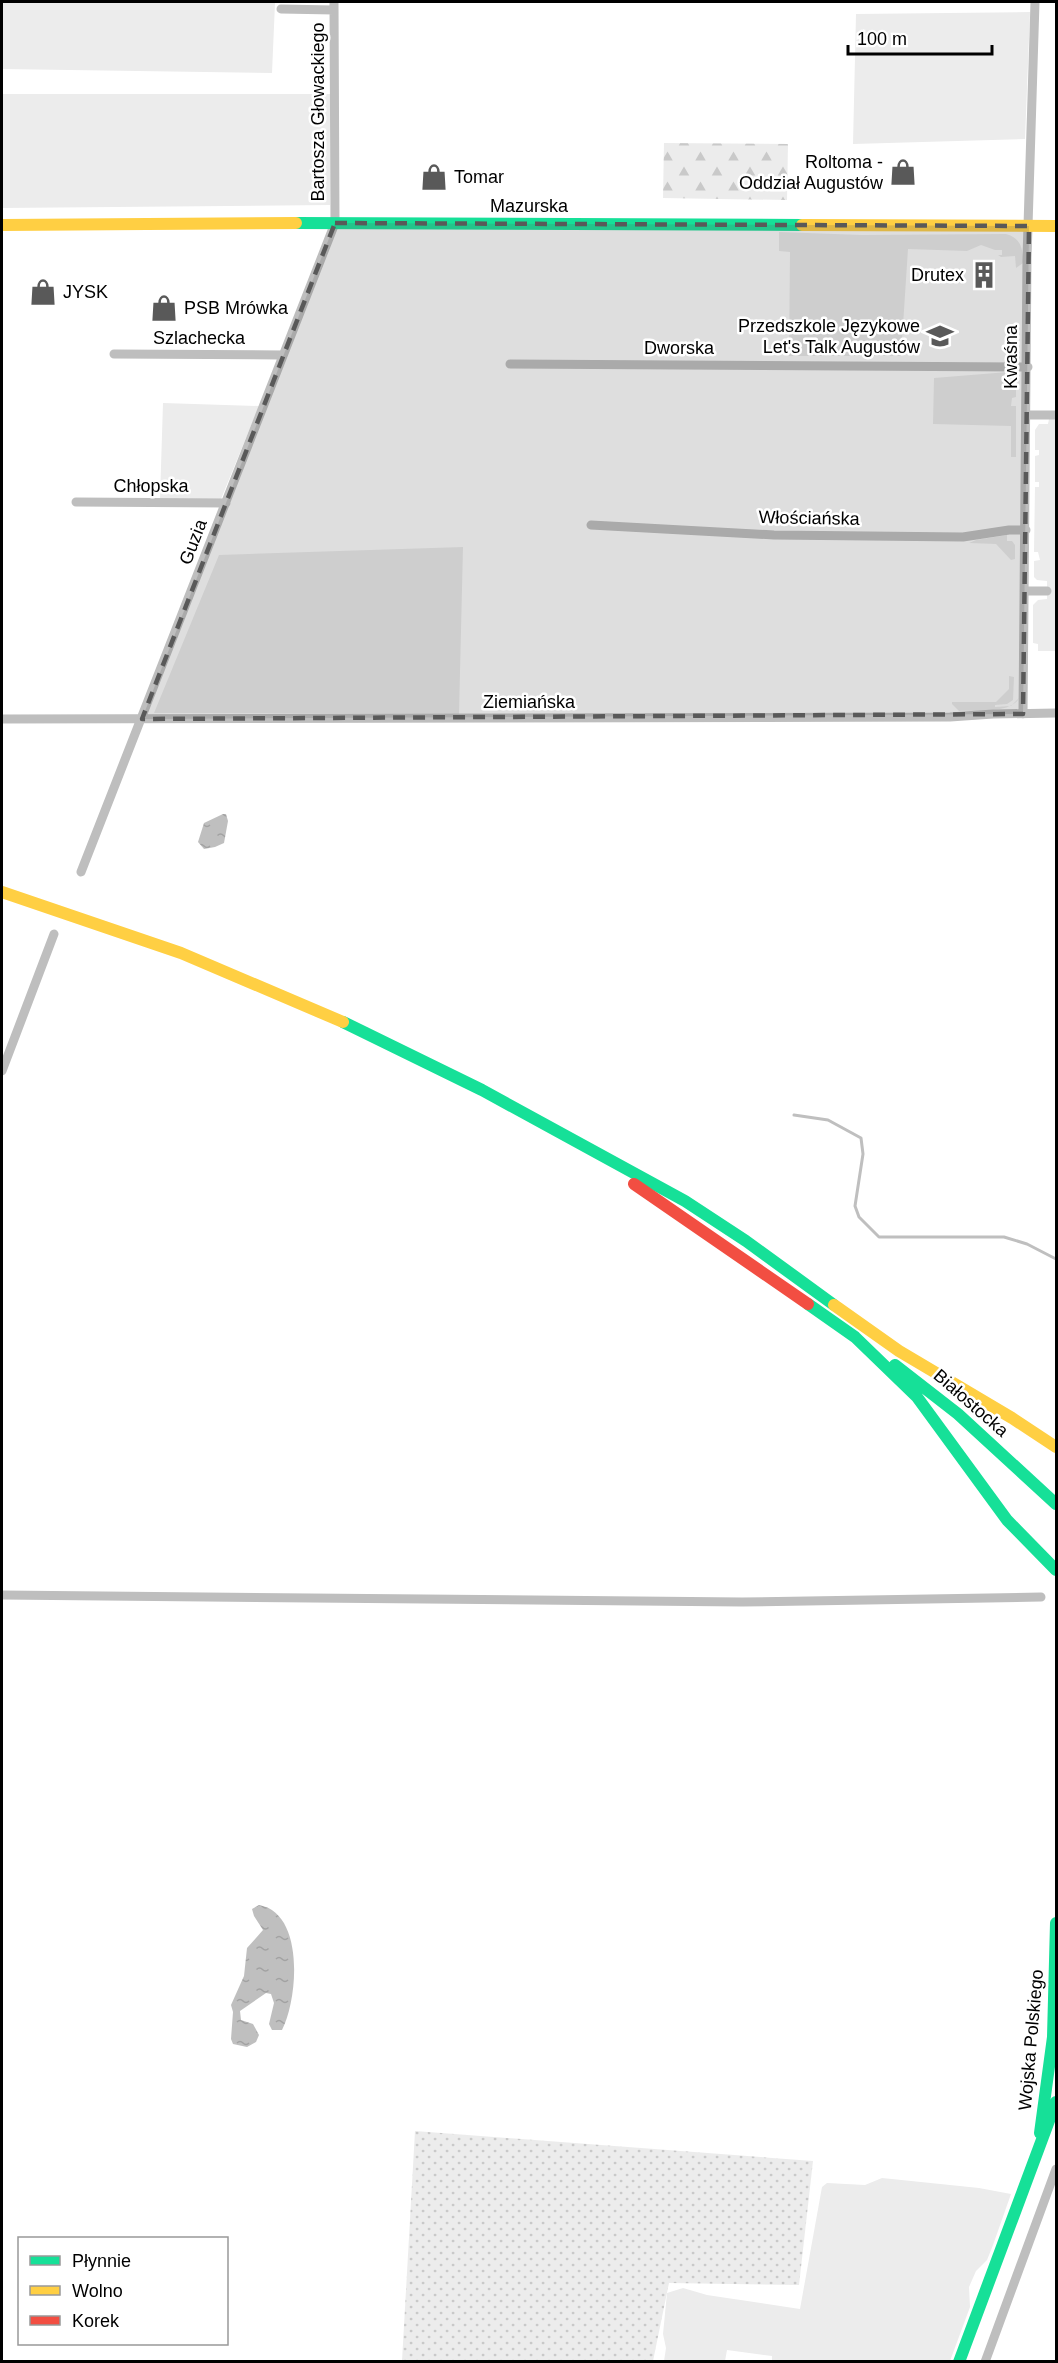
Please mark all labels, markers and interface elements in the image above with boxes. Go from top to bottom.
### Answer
scale bar [848,18,992,56]
street label: Bartosza Głowackiego [308,22,328,202]
text: 100 m [857,29,907,49]
place label: Roltoma - Oddział Augustów [739,152,884,193]
shop icon: Roltoma - Oddział Augustów [888,157,918,187]
shop icon: Tomar [419,162,449,192]
place label: Tomar [454,167,504,187]
street label: Mazurska [490,196,569,216]
building icon: Drutex [969,260,999,290]
place label: Drutex [911,265,964,285]
shop icon: JYSK [28,277,58,307]
place label: JYSK [63,282,108,302]
shop icon: PSB Mrówka [149,293,179,323]
place label: PSB Mrówka [184,298,289,318]
place label: Przedszkole Językowe Let's Talk Augustów [738,316,921,357]
school or university icon: Przedszkole Językowe Let's Talk Augustów [925,321,955,351]
street label: Kwaśna [1001,324,1021,389]
street label: Szlachecka [153,328,246,348]
street label: Dworska [644,338,715,358]
street label: Chłopska [113,476,190,496]
street label: Włościańska [758,507,861,529]
street label: Guzia [175,516,211,568]
street label: Ziemiańska [483,692,576,712]
street label: Białostocka [930,1365,1013,1441]
street label: Wojska Polskiego [1015,1969,1047,2111]
legend [18,2237,228,2345]
text: Płynnie [72,2251,131,2271]
text: Wolno [72,2281,123,2301]
text: Korek [72,2311,120,2331]

